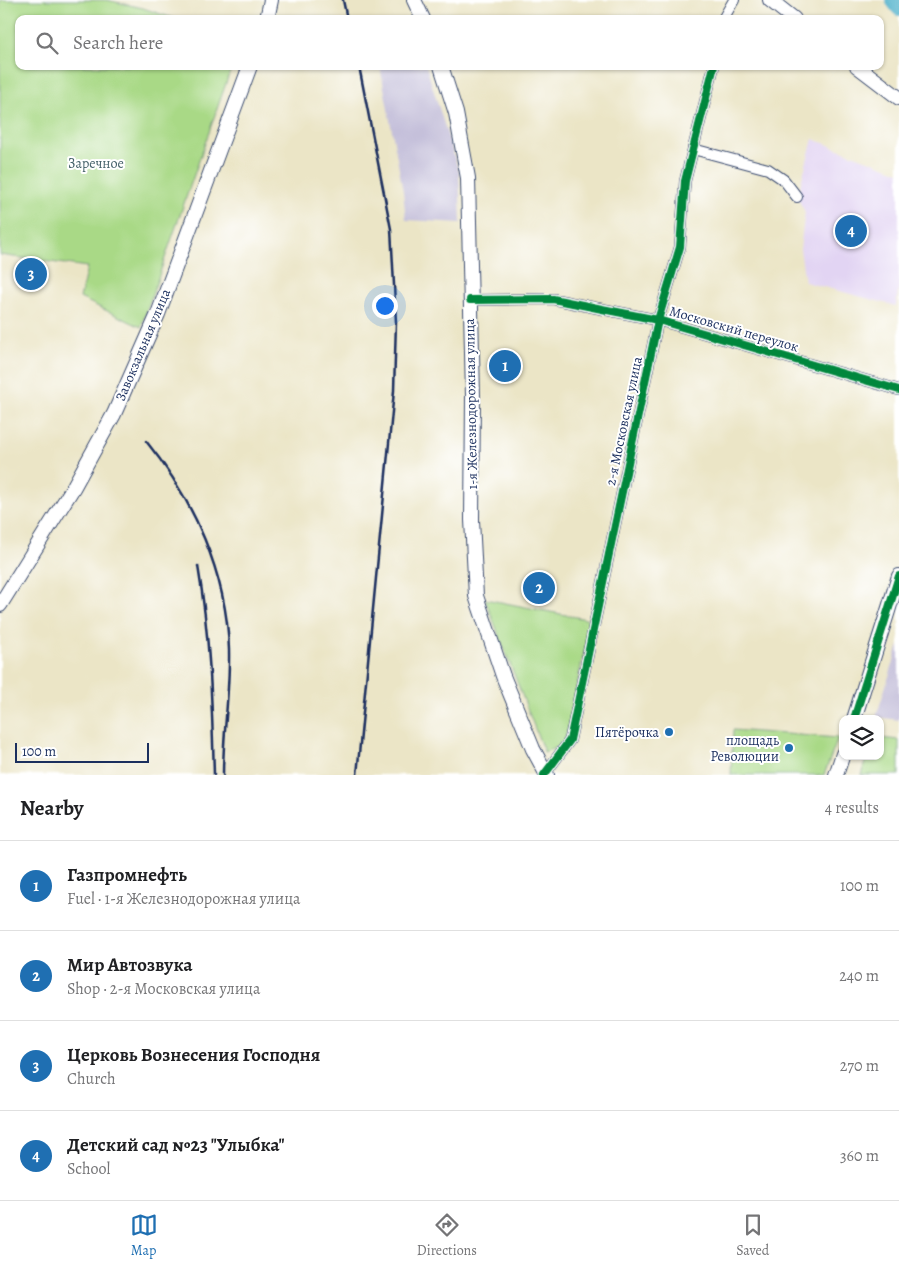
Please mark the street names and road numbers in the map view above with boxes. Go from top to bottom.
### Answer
street label: Завокзальная улица [111,285,175,404]
street label: Московский переулок [667,301,801,357]
street label: 1-я Железнодорожная улица [460,318,482,490]
street label: 2-я Московская улица [601,354,647,487]

